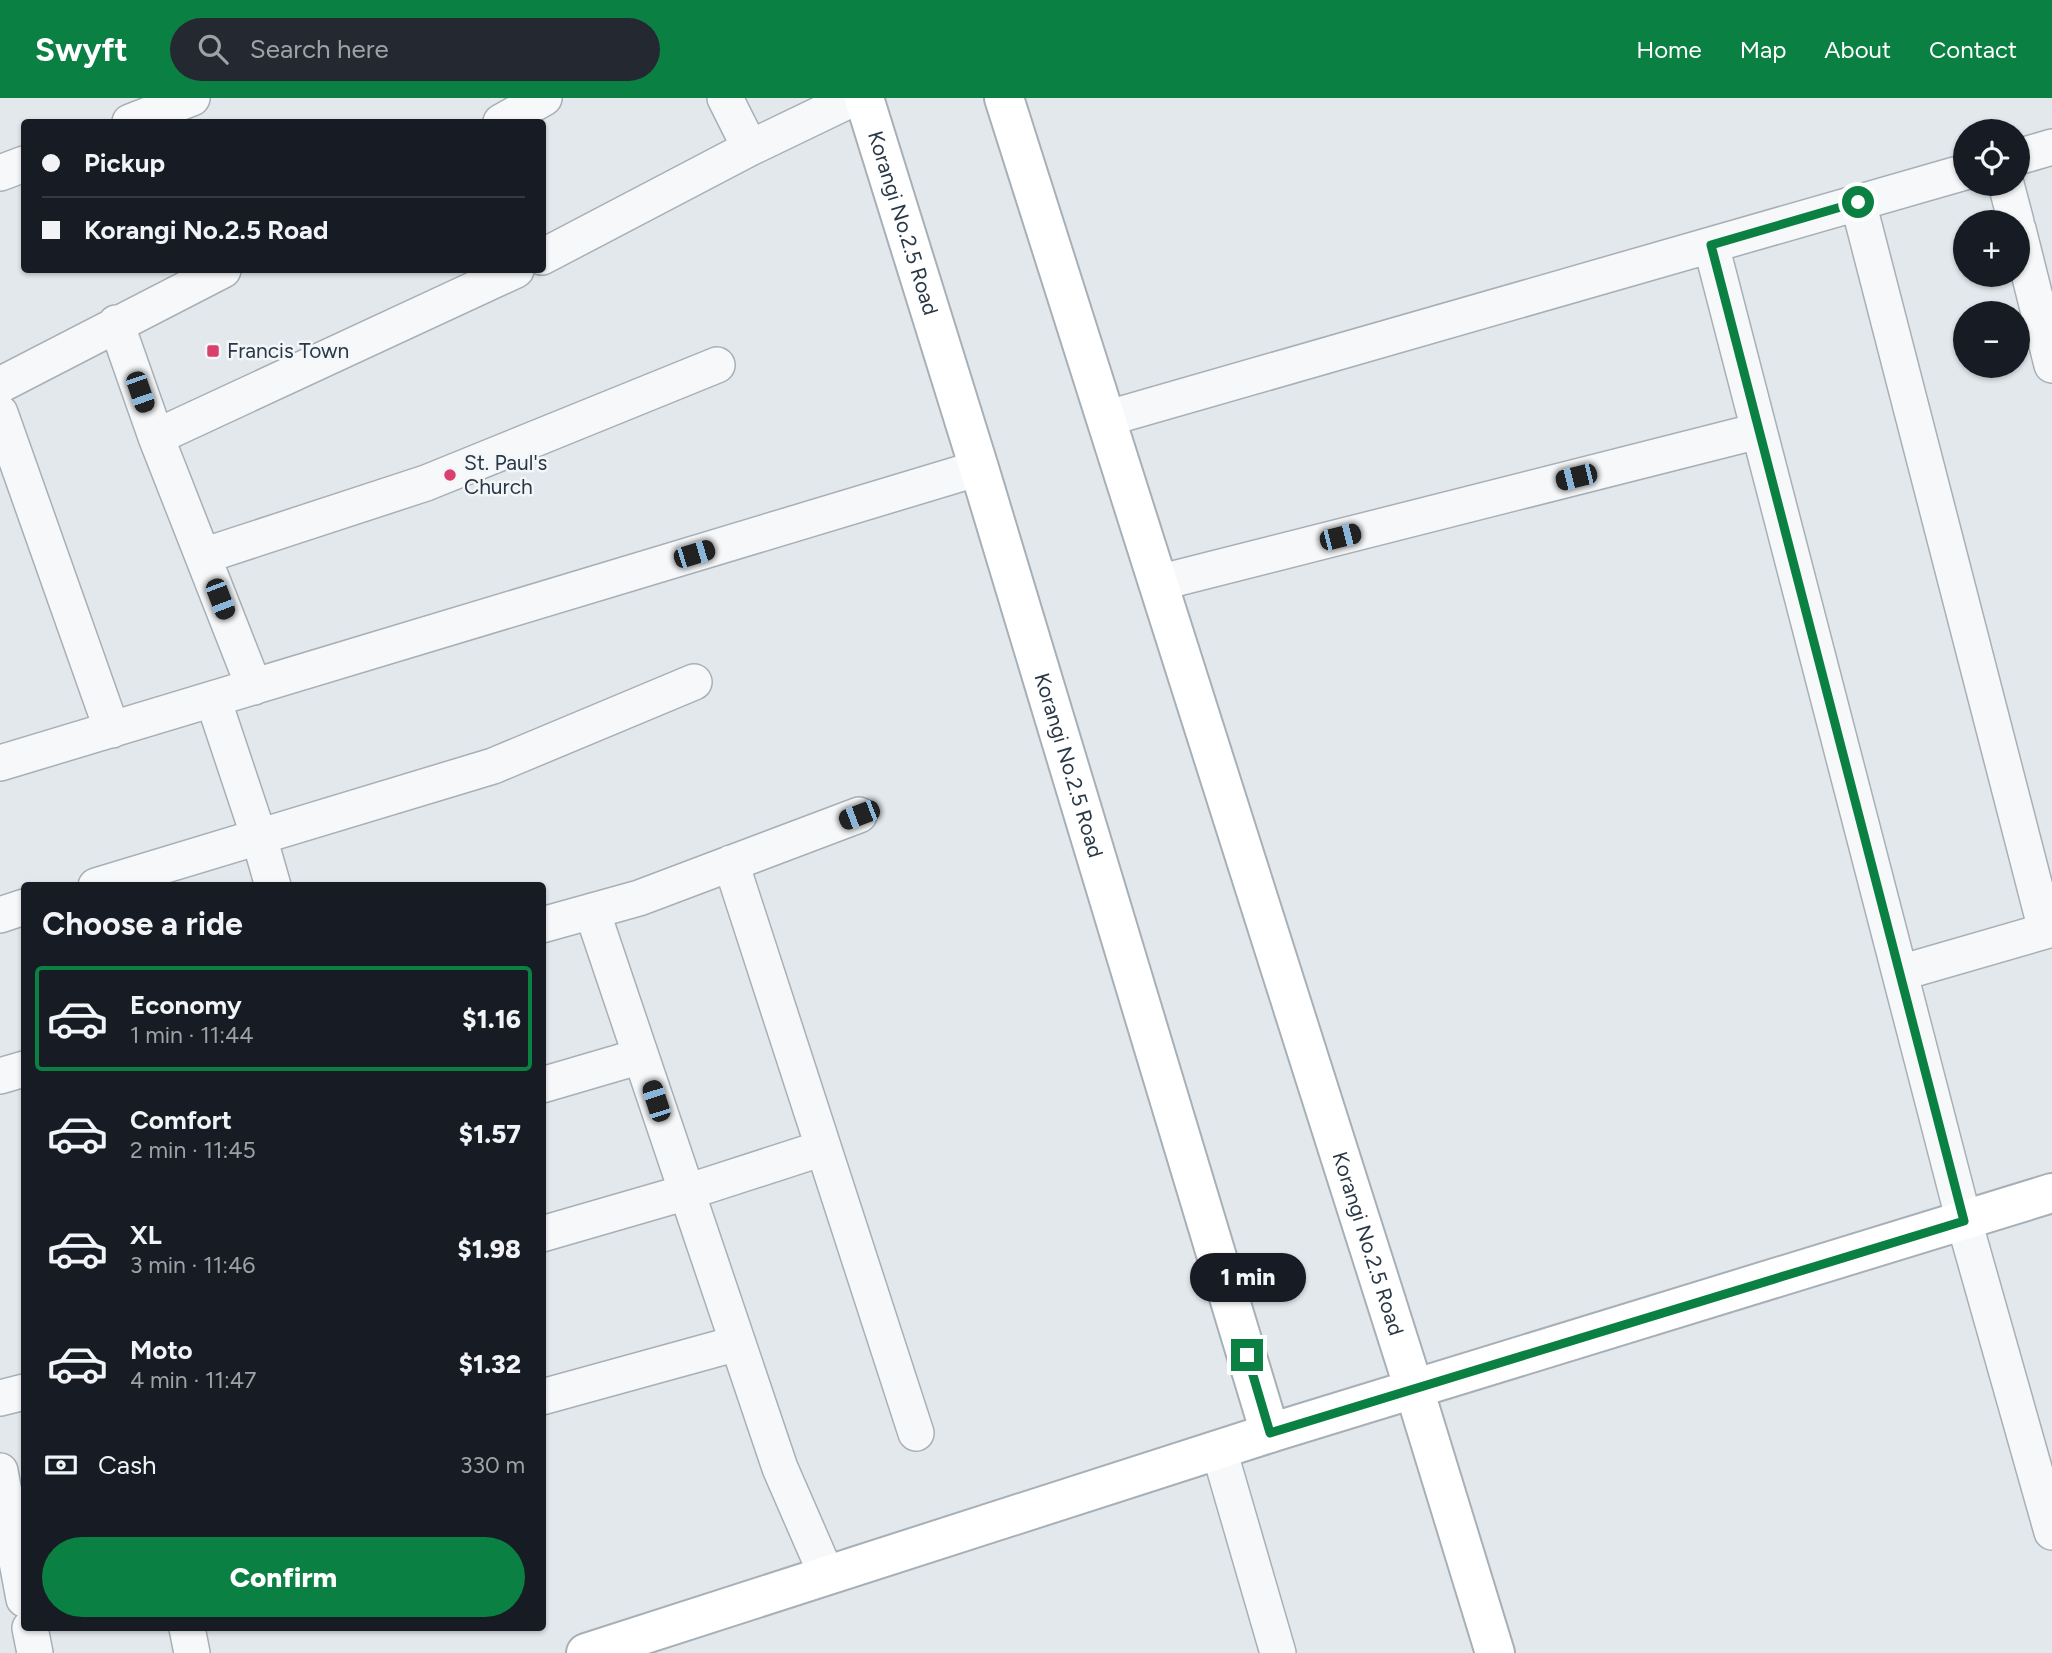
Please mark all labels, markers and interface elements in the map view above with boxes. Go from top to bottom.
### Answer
search box [170,18,660,81]
text: Swyft [35,30,128,69]
icon: search [194,30,232,68]
text: Search here [250,33,389,65]
text: Home [1636,35,1702,64]
text: Map [1740,35,1786,64]
text: About [1824,35,1891,64]
text: Contact [1929,35,2017,64]
map controls [1953,119,2030,378]
button: locate [1953,119,2030,196]
street label: Korangi No.2.5 Road [863,128,944,318]
text: Pickup [84,147,165,179]
route start [1842,186,1874,218]
button: + [1953,210,2030,287]
text: Korangi No.2.5 Road [84,214,328,246]
button: − [1953,301,2030,378]
place label: Francis Town [227,338,349,363]
marker: Francis Town [205,343,221,359]
car [124,369,157,415]
place label: St. Paul's Church [464,450,547,499]
car [1554,462,1599,492]
marker: St. Paul's Church [442,467,458,483]
car [1318,522,1363,552]
car [671,538,718,570]
car [203,576,238,622]
street label: Korangi No.2.5 Road [1030,670,1109,860]
car [836,798,883,832]
text: Choose a ride [42,905,243,943]
icon: car [46,987,109,1050]
text: Economy [130,989,242,1021]
text: $1.16 [462,1003,521,1035]
text: 1 min · 11:44 [130,1021,254,1049]
car [640,1078,673,1124]
icon: car [46,1102,109,1165]
text: Comfort [130,1104,232,1136]
text: $1.57 [459,1118,521,1150]
text: 2 min · 11:45 [130,1136,256,1164]
street label: Korangi No.2.5 Road [1327,1148,1409,1338]
icon: car [46,1217,109,1280]
text: XL [130,1219,162,1251]
text: $1.98 [458,1233,521,1265]
text: 3 min · 11:46 [130,1251,255,1279]
callout: 1 min [1189,1254,1305,1302]
text: 1 min [1221,1263,1275,1291]
icon: car [46,1332,109,1395]
text: Moto [130,1334,193,1366]
route end [1231,1339,1263,1371]
text: $1.32 [459,1348,521,1380]
text: 4 min · 11:47 [130,1366,256,1394]
icon: cash [42,1446,80,1484]
text: Cash [98,1449,157,1481]
text: 330 m [460,1451,525,1479]
button: Confirm [42,1537,525,1617]

